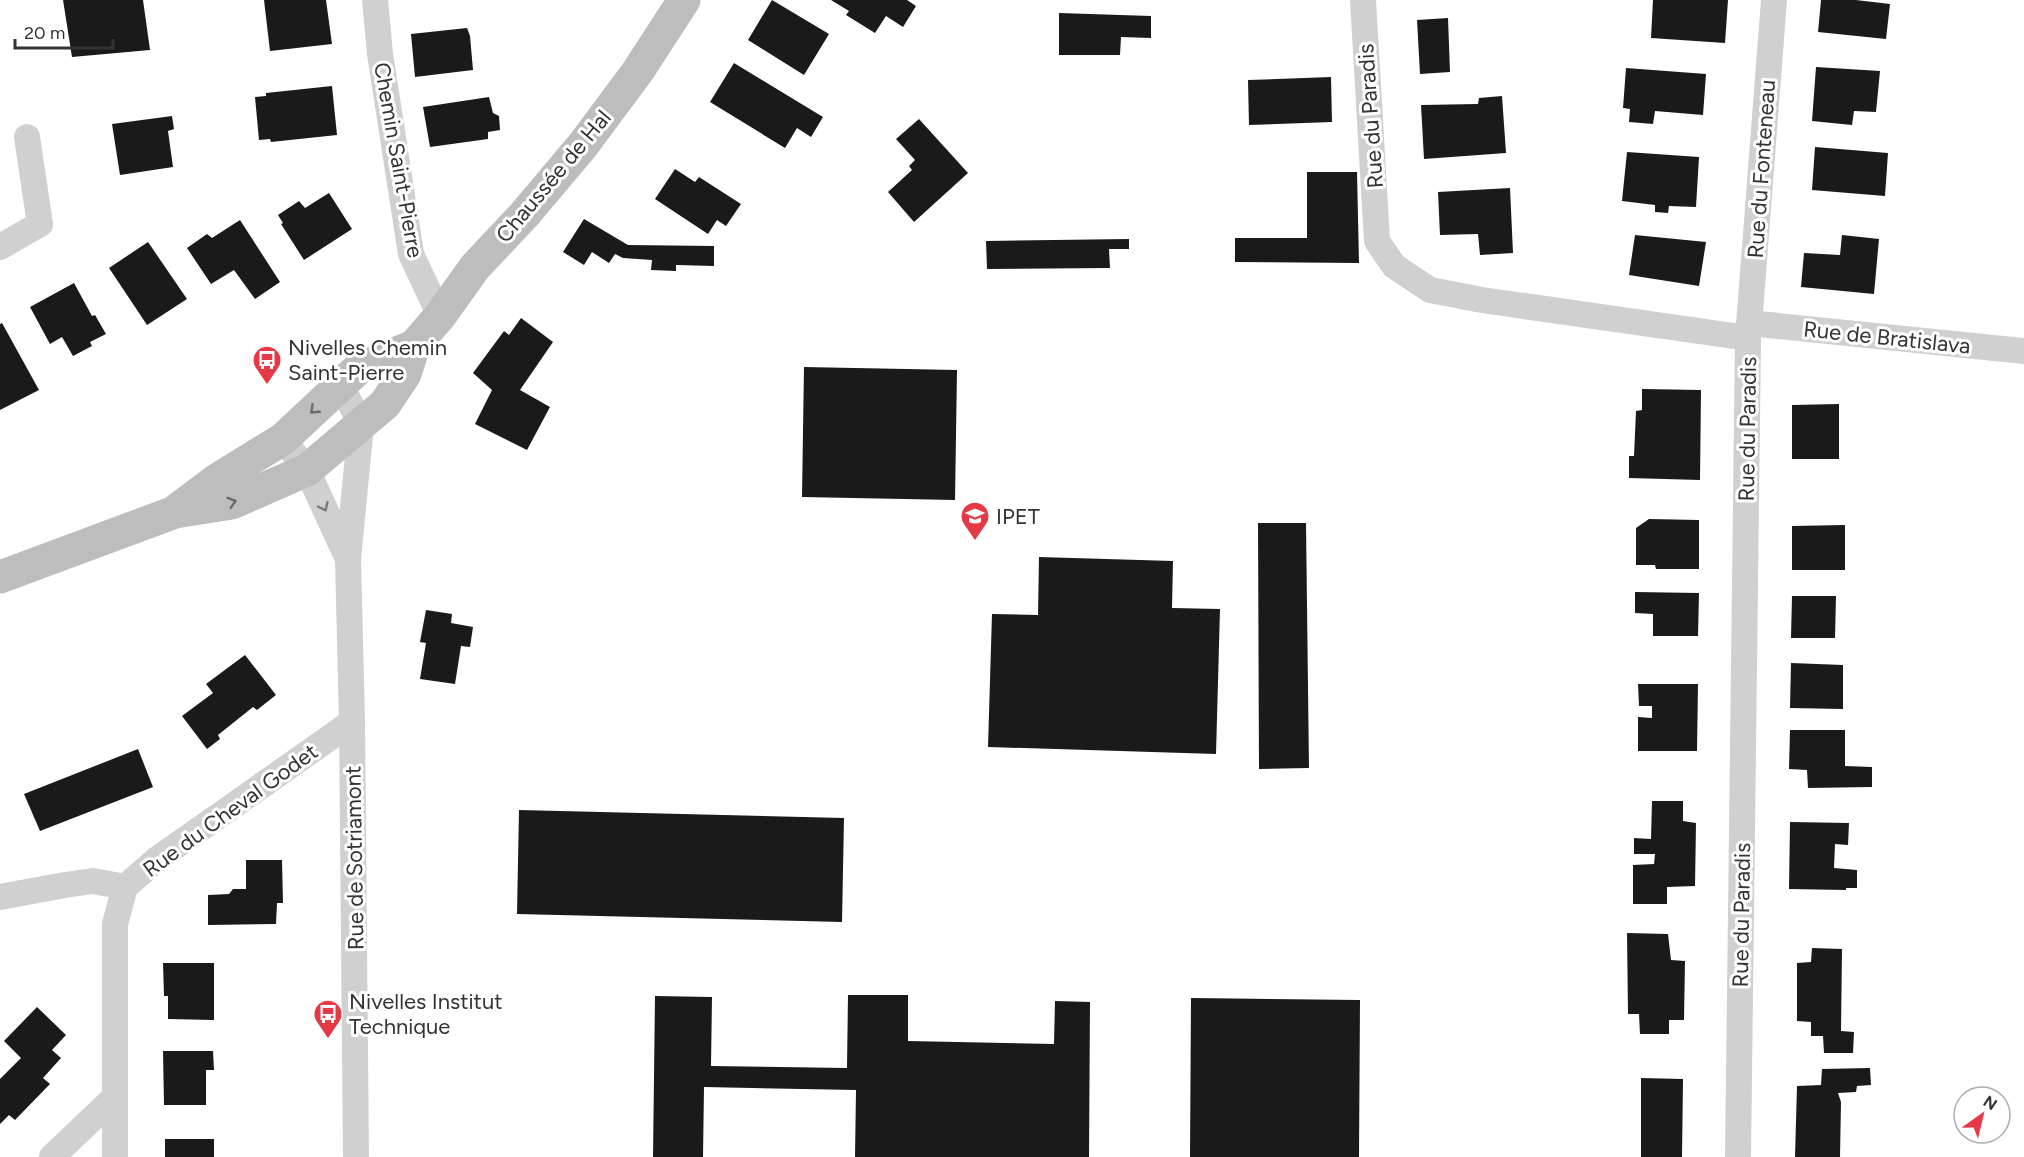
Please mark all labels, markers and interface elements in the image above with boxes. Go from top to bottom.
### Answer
scale bar [15,12,112,50]
text: 20 m [24,22,65,44]
street label: Rue du Paradis [1352,43,1389,189]
street label: Chemin Saint-Pierre [368,60,429,260]
street label: Rue du Fonteneau [1742,79,1781,259]
street label: Chaussée de Hal [490,105,617,248]
street label: Rue de Bratislava [1802,315,1972,360]
place label: Nivelles Chemin Saint-Pierre [288,334,447,386]
bus stop icon: Nivelles Chemin Saint-Pierre [251,344,283,386]
street label: Rue du Paradis [1733,356,1762,502]
one-way arrow [310,403,321,414]
one-way arrow [226,497,237,509]
one-way arrow [317,500,329,511]
school or university icon: IPET [959,500,991,542]
place label: IPET [996,503,1040,530]
street label: Rue du Cheval Godet [138,738,323,883]
street label: Rue de Sotriamont [339,766,370,950]
street label: Rue du Paradis [1727,842,1756,988]
place label: Nivelles Institut Technique [349,988,503,1040]
bus stop icon: Nivelles Institut Technique [312,998,344,1040]
north arrow [1952,1085,2012,1145]
text: N [1980,1092,2001,1114]

